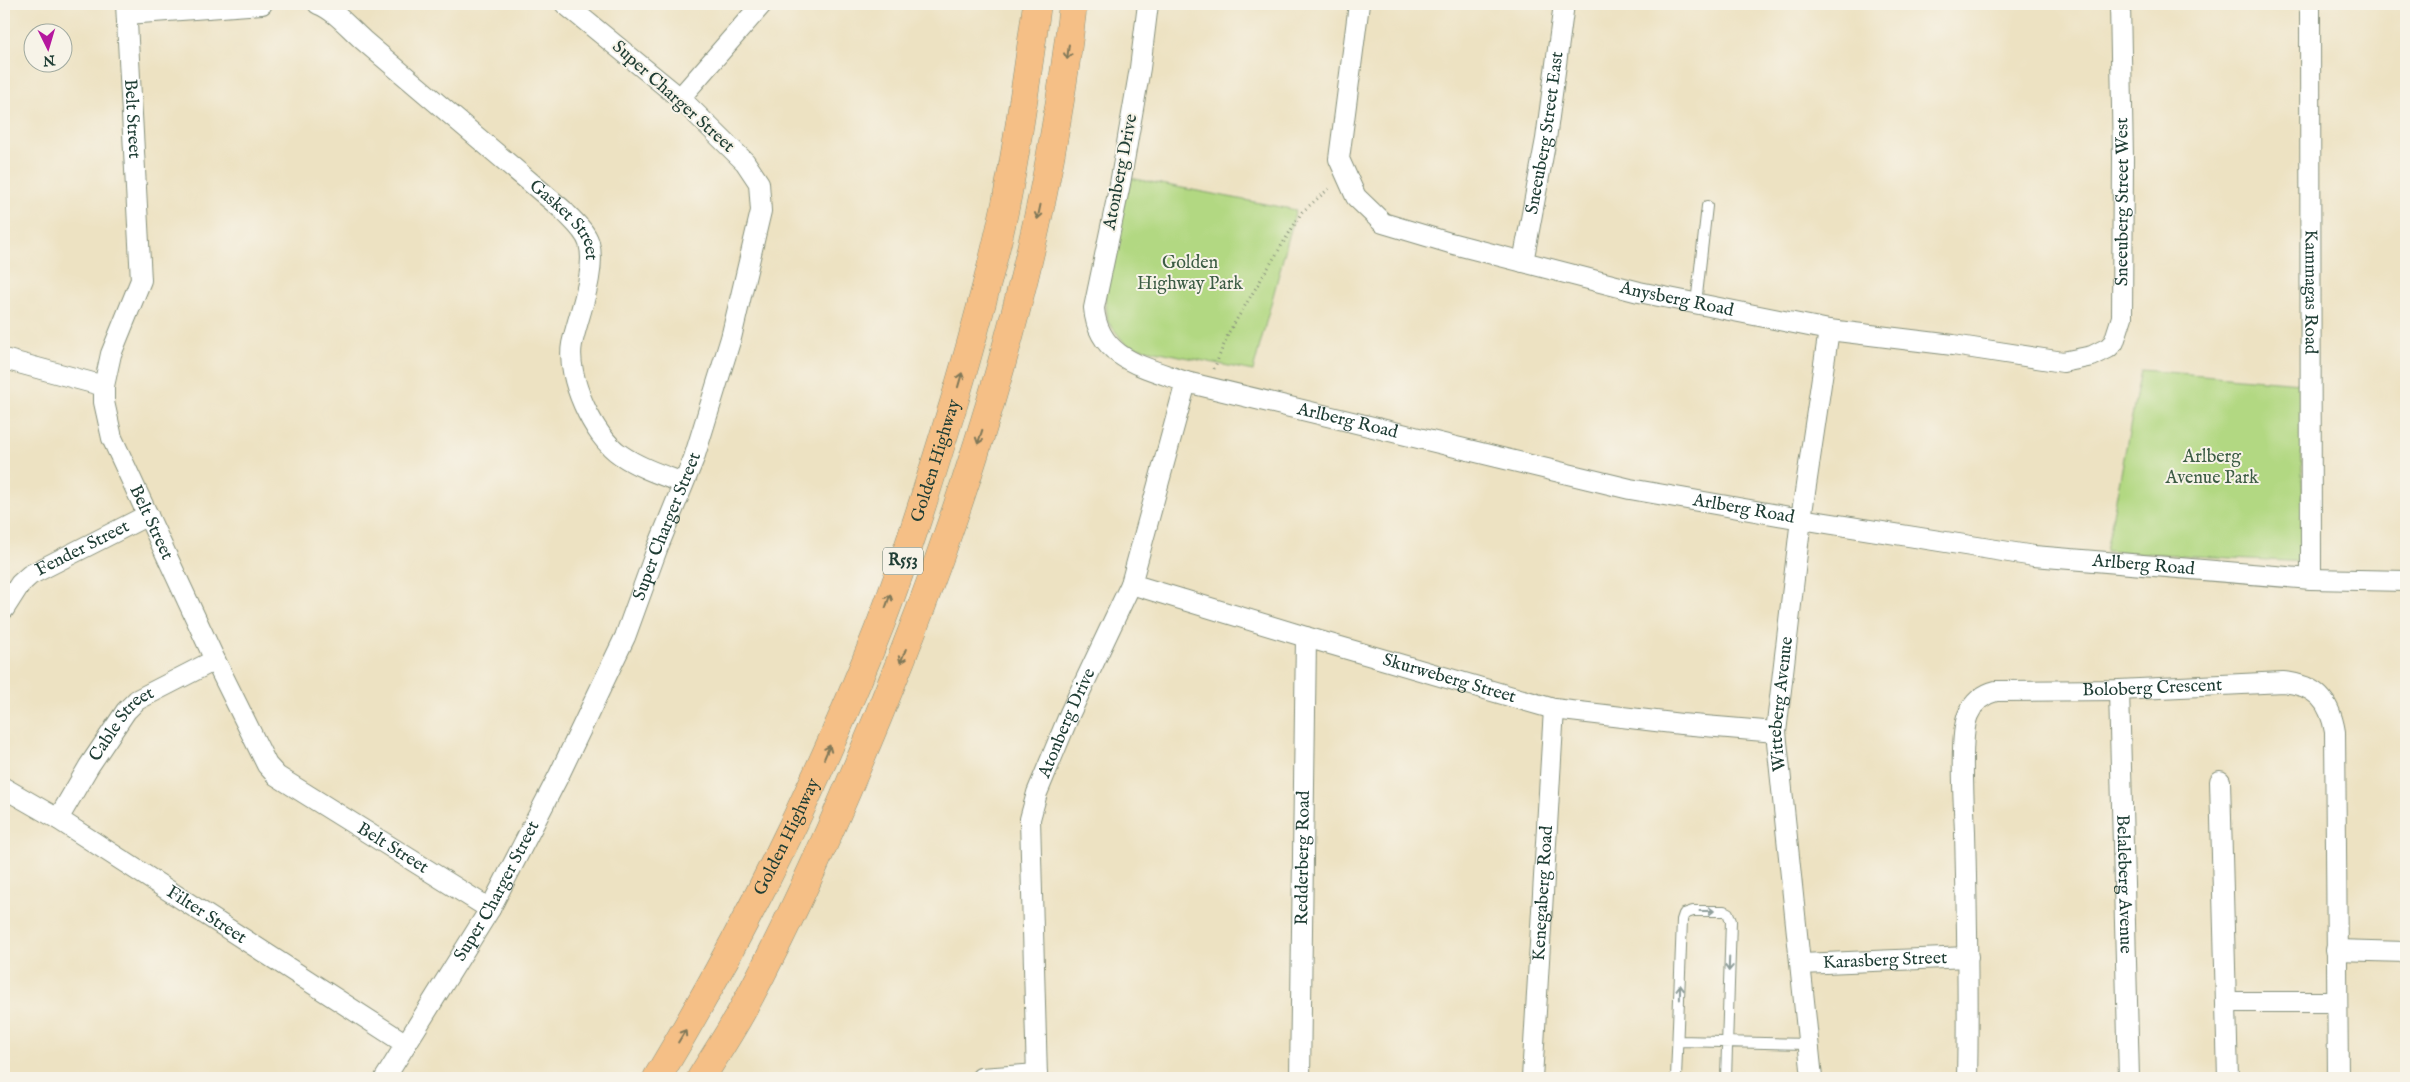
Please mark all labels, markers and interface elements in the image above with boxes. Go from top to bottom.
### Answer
north arrow [22,22,72,72]
street label: Super Charger Street [607,36,739,158]
one-way arrow [1063,44,1073,60]
text: N [42,50,57,69]
street label: Sneeuberg Street East [1521,50,1569,216]
street label: Belt Street [119,78,146,159]
street label: Atonberg Drive [1098,112,1144,233]
street label: Sneeuberg Street West [2111,117,2135,286]
street label: Gasket Street [524,175,602,261]
one-way arrow [1033,204,1043,220]
street label: Kammagas Road [2299,230,2322,355]
park label: Golden Highway Park [1137,252,1243,296]
street label: Anysberg Road [1616,276,1736,322]
one-way arrow [956,372,965,388]
street label: Golden Highway [906,396,966,525]
street label: Arlberg Road [1294,398,1401,444]
one-way arrow [974,428,984,444]
park label: Arlberg Avenue Park [2164,446,2259,490]
street label: Super Charger Street [628,450,707,604]
street label: Belt Street [124,481,178,564]
street label: Arlberg Road [1690,489,1797,529]
street label: Fender Street [32,515,133,582]
road number: R553 [883,548,923,574]
street label: Arlberg Road [2091,549,2196,581]
one-way arrow [884,593,894,609]
street label: Witteberg Avenue [1764,635,1799,773]
one-way arrow [898,648,907,663]
street label: Skurweberg Street [1380,648,1519,709]
street label: Atonberg Drive [1033,664,1101,782]
street label: Boloberg Crescent [2082,673,2223,702]
street label: Cable Street [84,682,158,766]
one-way arrow [823,744,832,759]
street label: Golden Highway [749,774,825,900]
street label: Redderberg Road [1291,790,1315,926]
street label: Belaleberg Avenue [2111,814,2137,954]
street label: Belt Street [353,817,433,879]
street label: Super Charger Street [449,817,545,966]
street label: Kenegaberg Road [1527,825,1559,962]
street label: Filter Street [162,881,251,949]
one-way arrow [1699,906,1715,916]
street label: Karasberg Street [1822,946,1948,975]
one-way arrow [1725,955,1734,971]
one-way arrow [1675,984,1685,1000]
one-way arrow [677,1030,687,1044]

